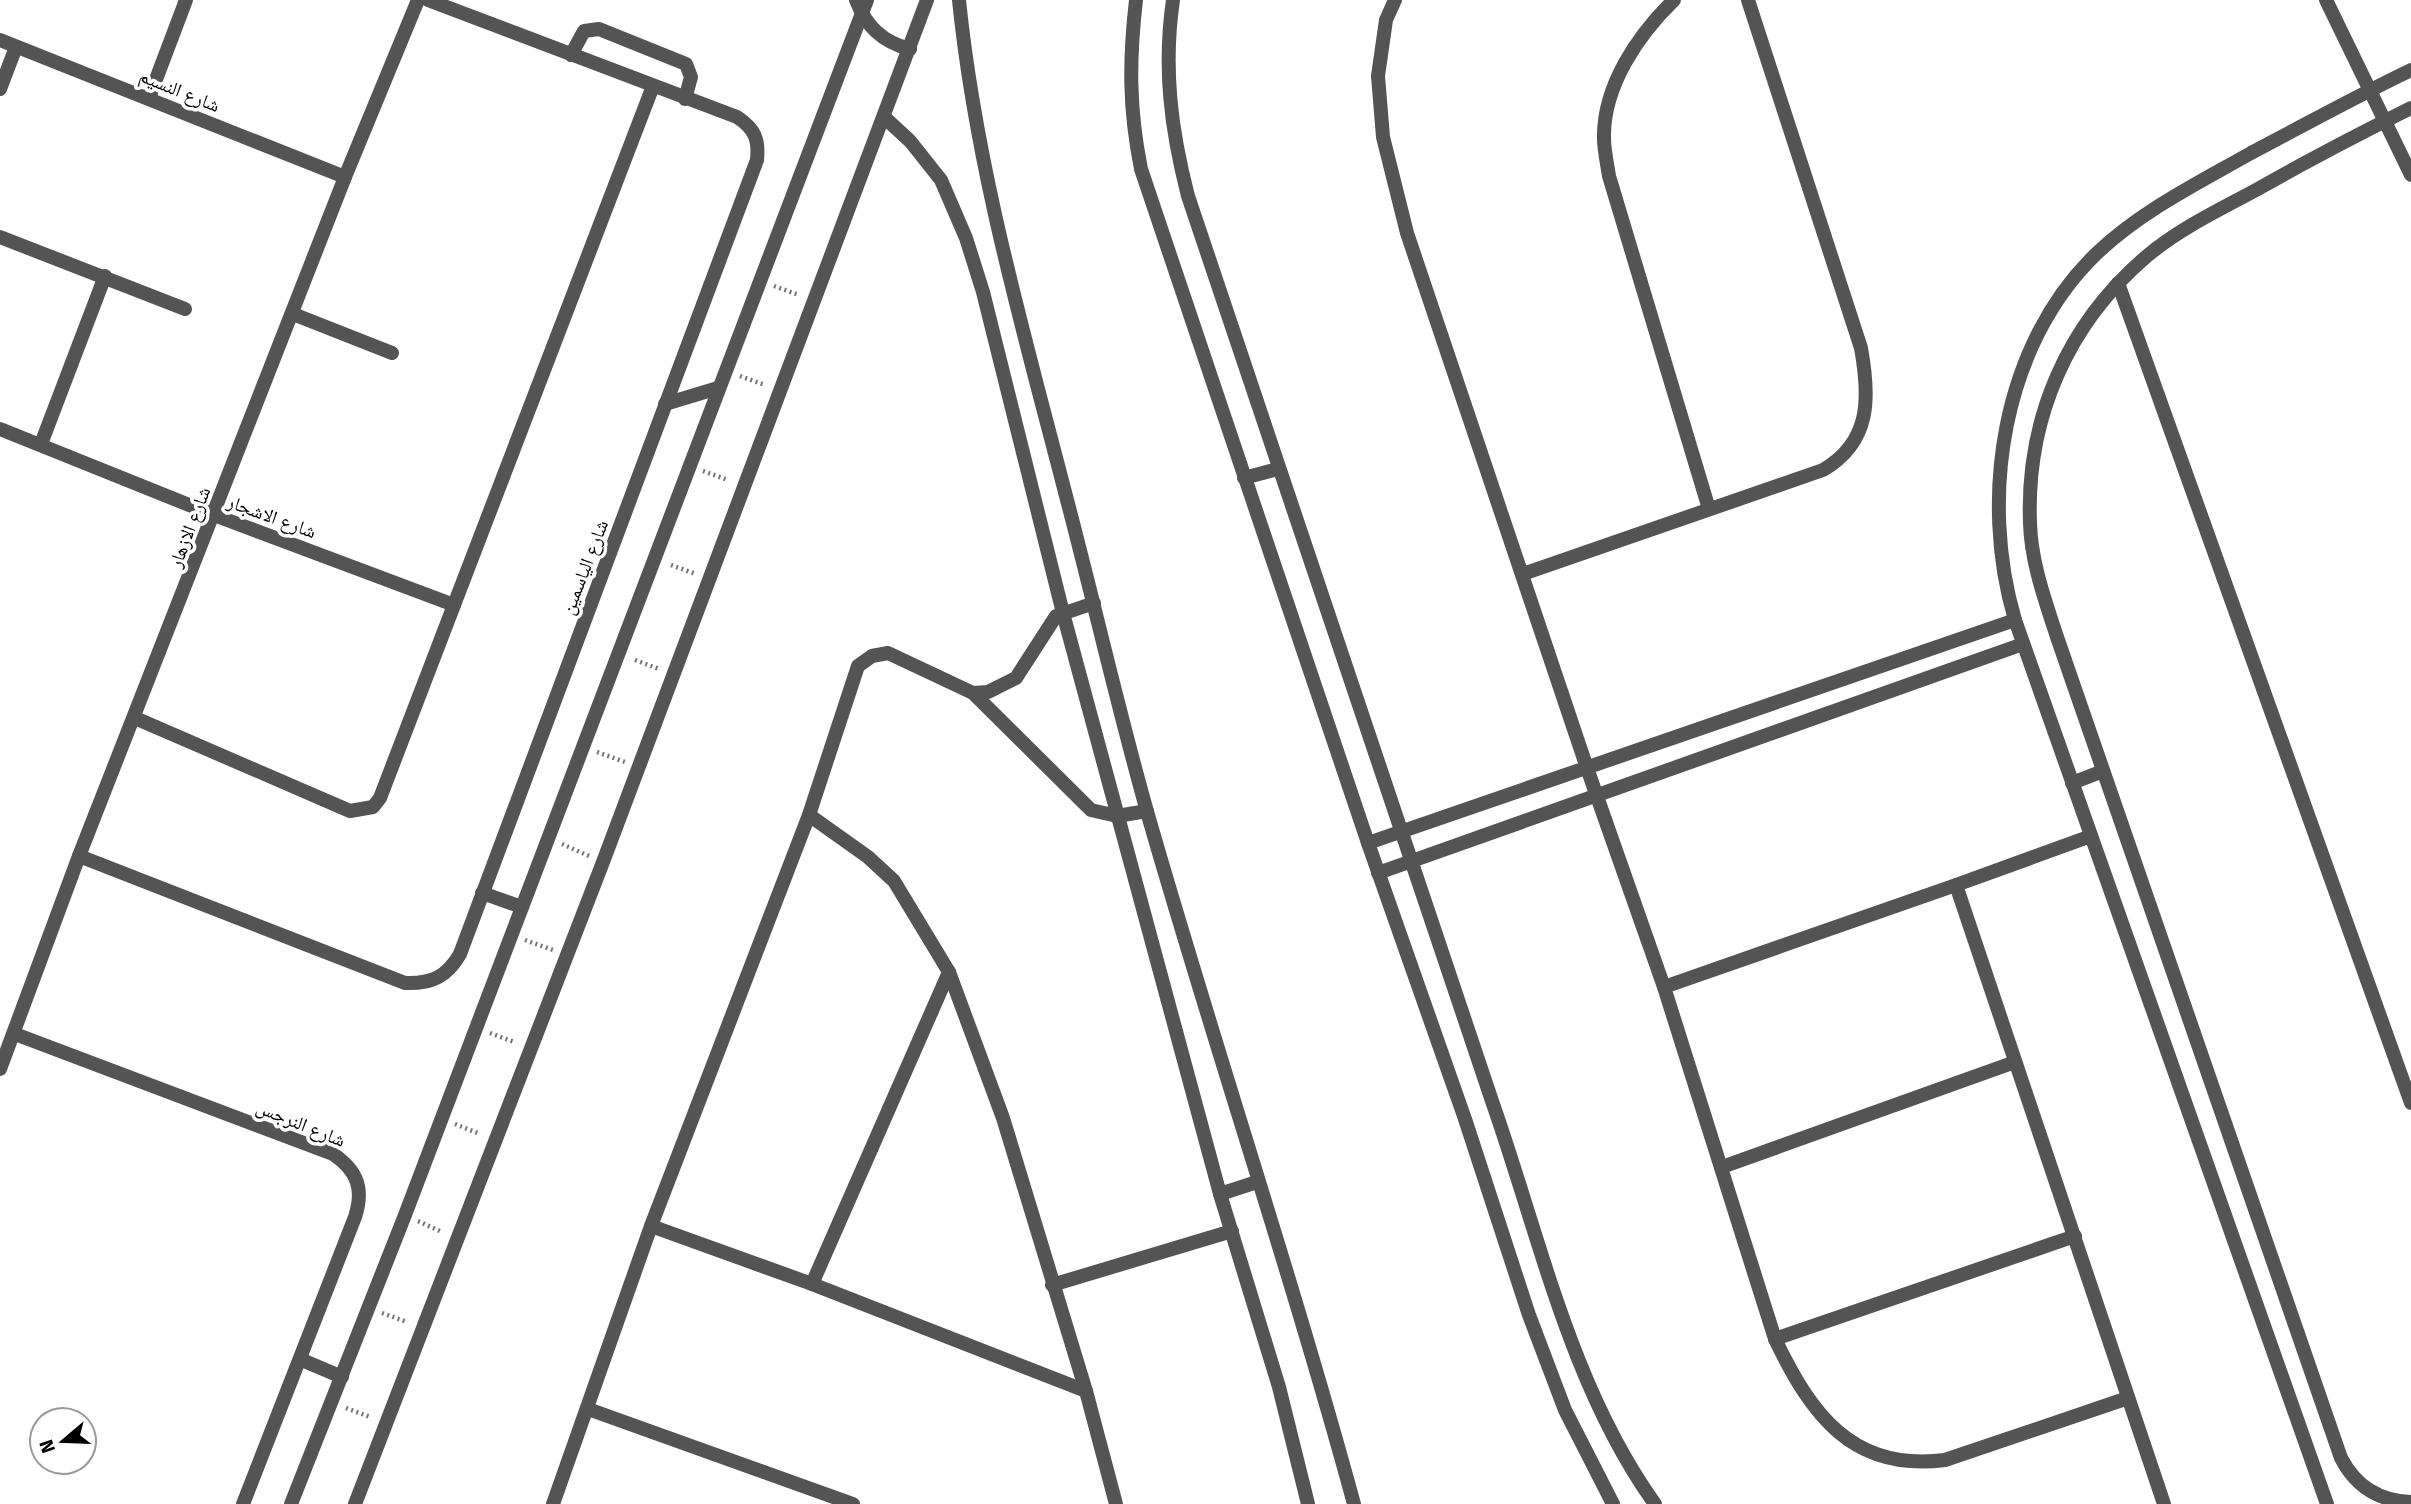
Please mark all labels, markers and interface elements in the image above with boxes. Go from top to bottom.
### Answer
street label: شارع النسيم [136,64,223,118]
street label: شارع الازهار [163,484,215,572]
street label: شارع الاشجار [223,489,319,543]
street label: شارع الياسمين [556,517,613,618]
street label: شارع النرجس [253,1095,349,1152]
north arrow [28,1406,98,1476]
text: N [34,1437,60,1456]

